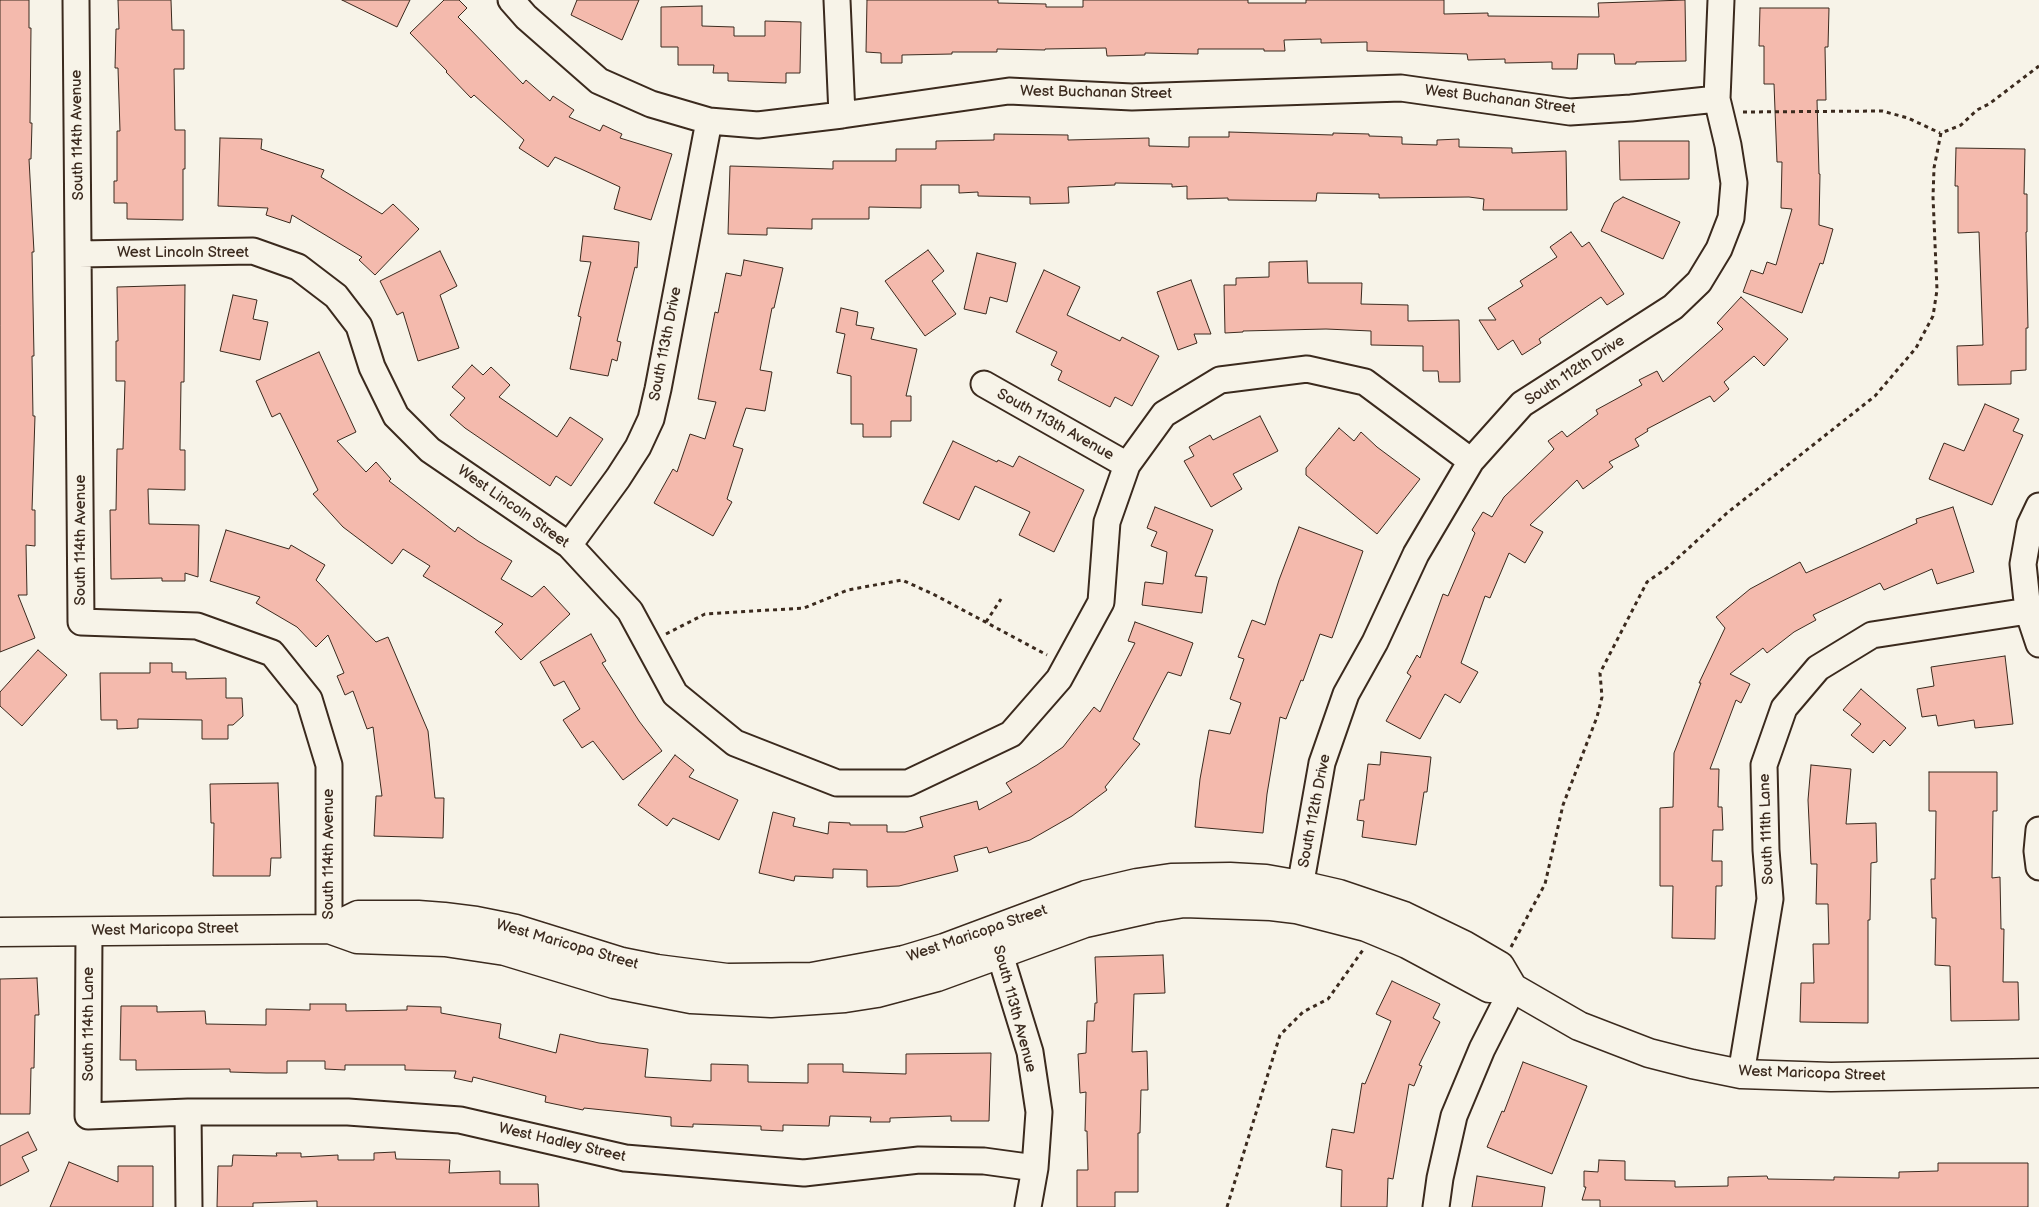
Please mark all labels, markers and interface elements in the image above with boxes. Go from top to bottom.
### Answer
street label: South 114th Avenue [68,69,88,201]
street label: West Buchanan Street [1424,82,1576,118]
street label: West Buchanan Street [1020,83,1172,103]
street label: West Lincoln Street [117,244,249,262]
street label: South 113th Drive [646,285,686,403]
street label: South 112th Drive [1522,332,1628,410]
street label: South 113th Avenue [993,385,1117,465]
street label: West Lincoln Street [454,462,572,552]
street label: South 114th Avenue [72,475,90,605]
street label: South 112th Drive [1295,753,1335,869]
street label: South 111th Lane [1756,773,1778,885]
street label: South 114th Avenue [320,789,338,919]
street label: West Maricopa Street [905,902,1049,966]
street label: West Maricopa Street [494,916,640,974]
street label: West Maricopa Street [91,920,239,940]
street label: South 113th Avenue [988,943,1040,1075]
street label: South 114th Lane [80,967,98,1081]
street label: West Maricopa Street [1738,1062,1886,1086]
street label: West Hadley Street [497,1120,627,1166]

